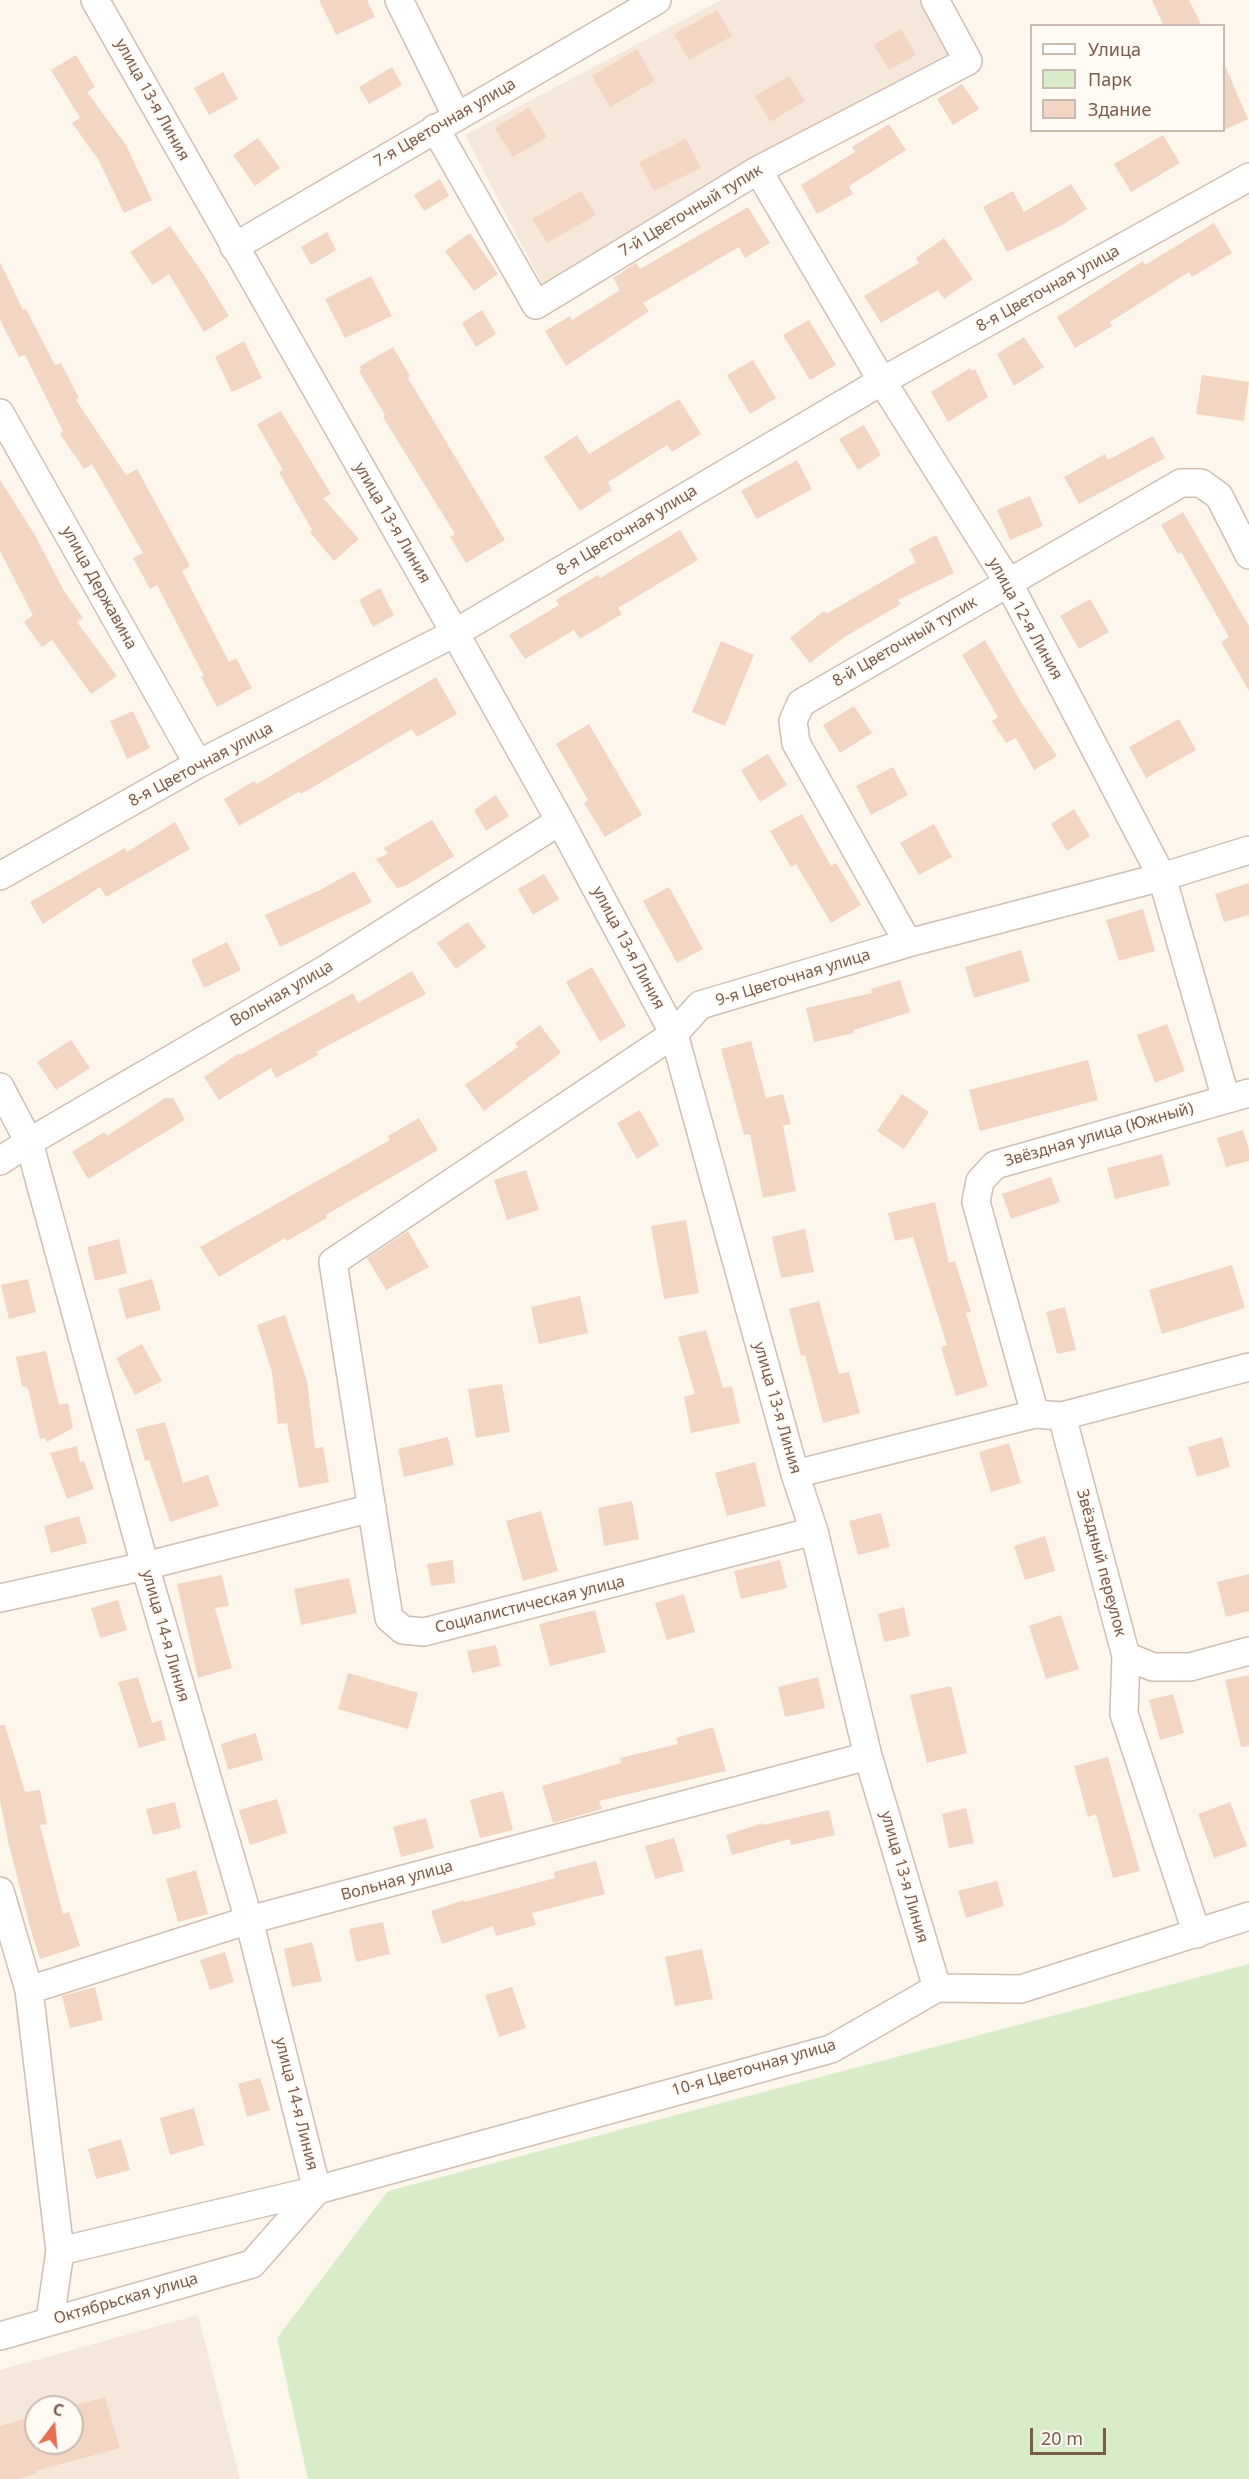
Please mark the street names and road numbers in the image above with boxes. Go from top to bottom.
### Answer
street label: улица 13-я Линия [111,36,193,164]
street label: 7-я Цветочная улица [371,75,519,171]
street label: 7-й Цветочный тупик [616,161,766,261]
street label: 8-я Цветочная улица [973,242,1123,336]
street label: улица 13-я Линия [350,459,434,587]
street label: 8-я Цветочная улица [553,481,701,581]
street label: улица Державина [57,523,141,653]
street label: улица 12-я Линия [984,555,1066,683]
street label: 8-й Цветочный тупик [829,593,981,691]
street label: 8-я Цветочная улица [126,719,276,811]
street label: улица 13-я Линия [587,883,669,1013]
street label: 9-я Цветочная улица [713,945,873,1011]
street label: Вольная улица [227,957,337,1031]
street label: Звёздная улица (Южный) [1002,1099,1196,1171]
street label: улица 13-я Линия [749,1340,805,1476]
street label: Звёздный переулок [1072,1487,1130,1639]
street label: улица 14-я Линия [137,1568,193,1704]
street label: Социалистическая улица [433,1572,627,1638]
street label: улица 13-я Линия [876,1809,932,1945]
street label: Вольная улица [339,1857,455,1905]
street label: улица 14-я Линия [270,2035,322,2173]
street label: 10-я Цветочная улица [670,2035,838,2101]
street label: Октябрьская улица [52,2269,200,2329]

